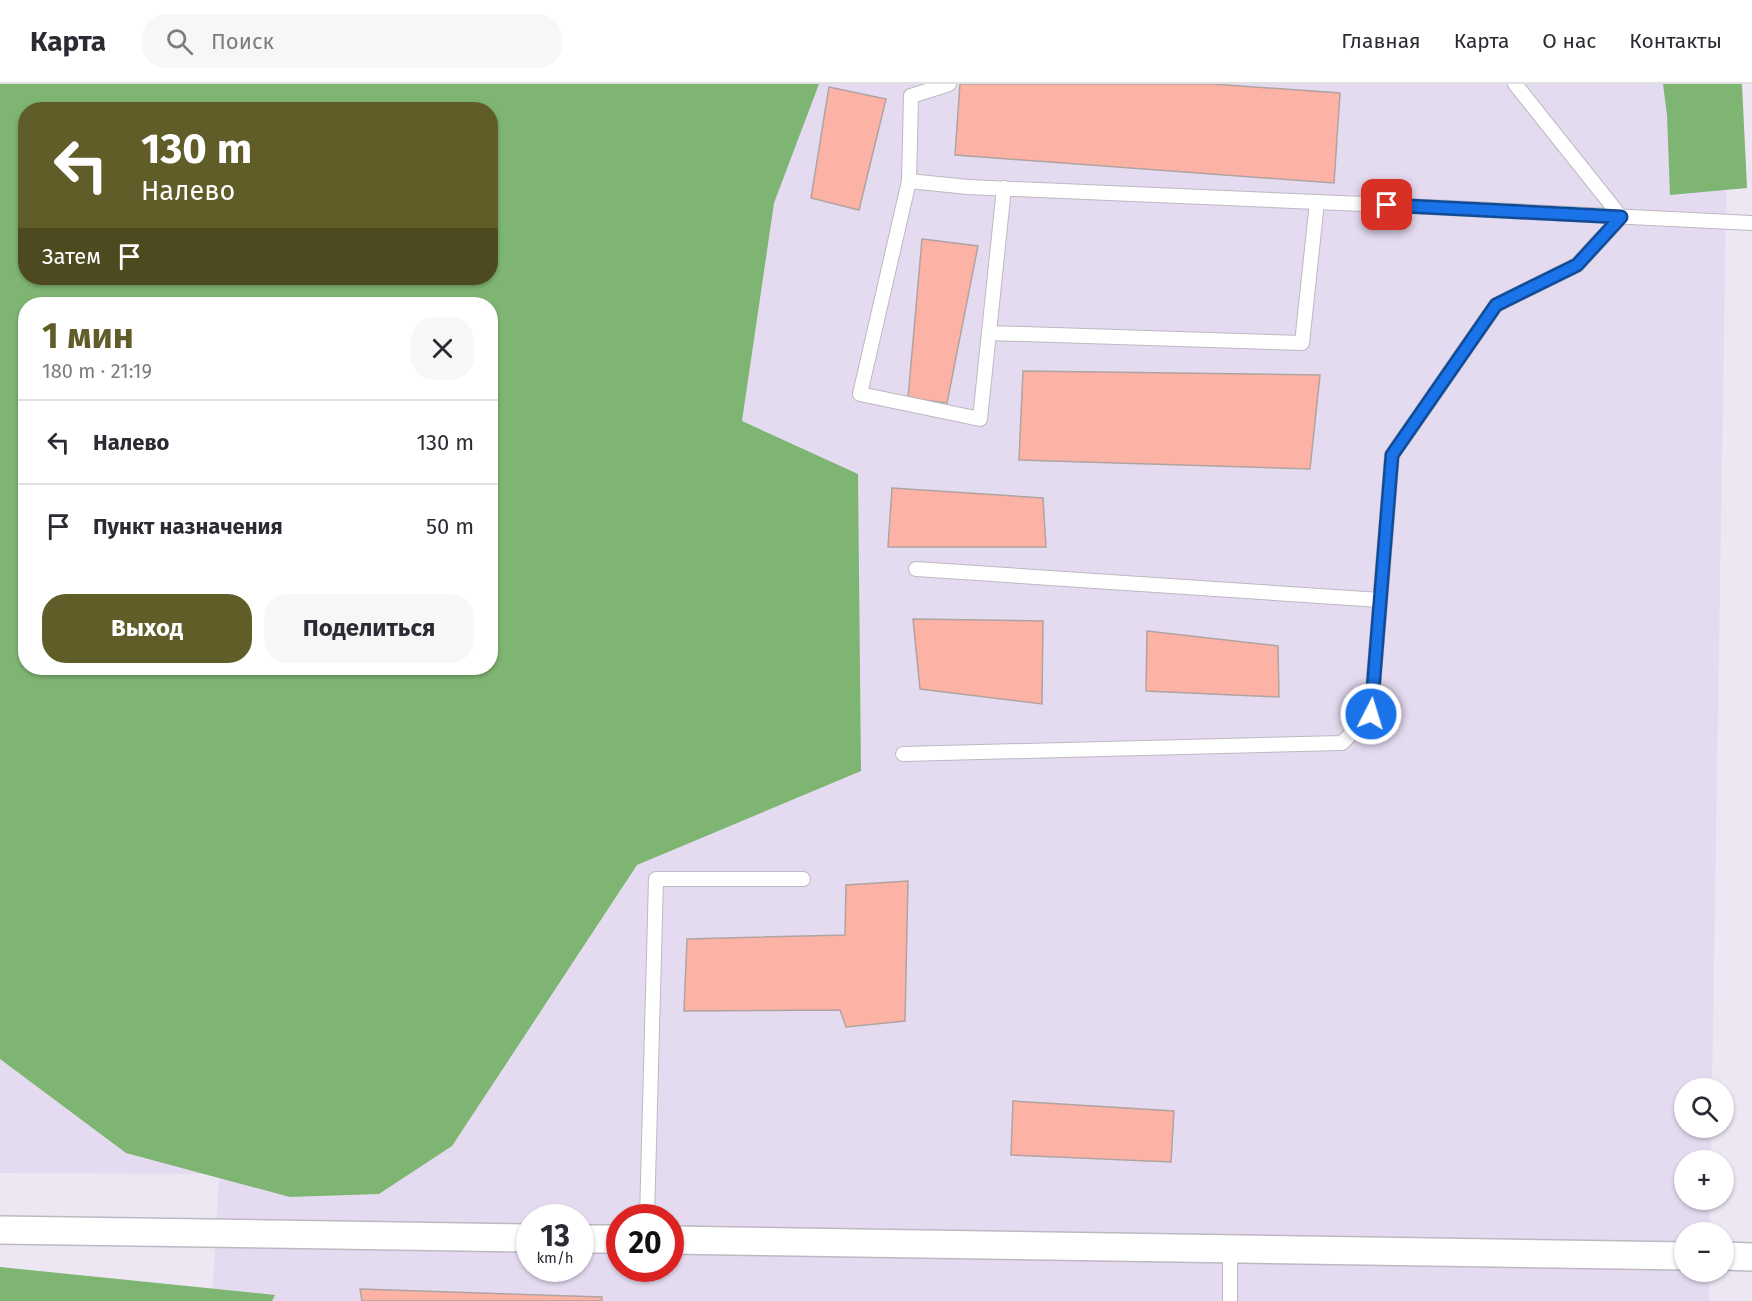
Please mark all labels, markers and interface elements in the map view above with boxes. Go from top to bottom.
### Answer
search box [142,14,562,68]
text: Карта [30,25,106,58]
icon: search [163,25,196,58]
text: Поиск [211,28,274,55]
text: Главная [1341,28,1421,54]
text: Карта [1454,28,1509,54]
text: О нас [1542,28,1596,54]
text: Контакты [1629,28,1722,54]
text: 130 m [141,124,252,174]
icon: left [42,126,120,204]
text: Налево [141,175,235,207]
pin [1361,179,1412,230]
icon: arrive [1370,188,1403,221]
icon: arrive [113,240,146,273]
text: Затем [42,243,101,270]
text: 1 мин [42,314,134,358]
button: close [411,317,474,380]
text: 180 m · 21:19 [42,359,152,383]
icon: left [42,426,75,459]
text: Налево [93,429,169,456]
text: 130 m [417,429,474,456]
icon: arrive [42,510,75,543]
text: Пункт назначения [93,513,283,540]
text: 50 m [426,513,474,540]
button: Выход [42,594,252,663]
button: Поделиться [264,594,474,663]
position arrow [1339,682,1403,746]
map controls [1674,1078,1734,1282]
button: search [1674,1078,1734,1138]
button: + [1674,1150,1734,1210]
speed limit sign: 20 [606,1204,684,1282]
text: 13 [540,1218,570,1254]
button: − [1674,1222,1734,1282]
text: km/h [536,1249,574,1267]

